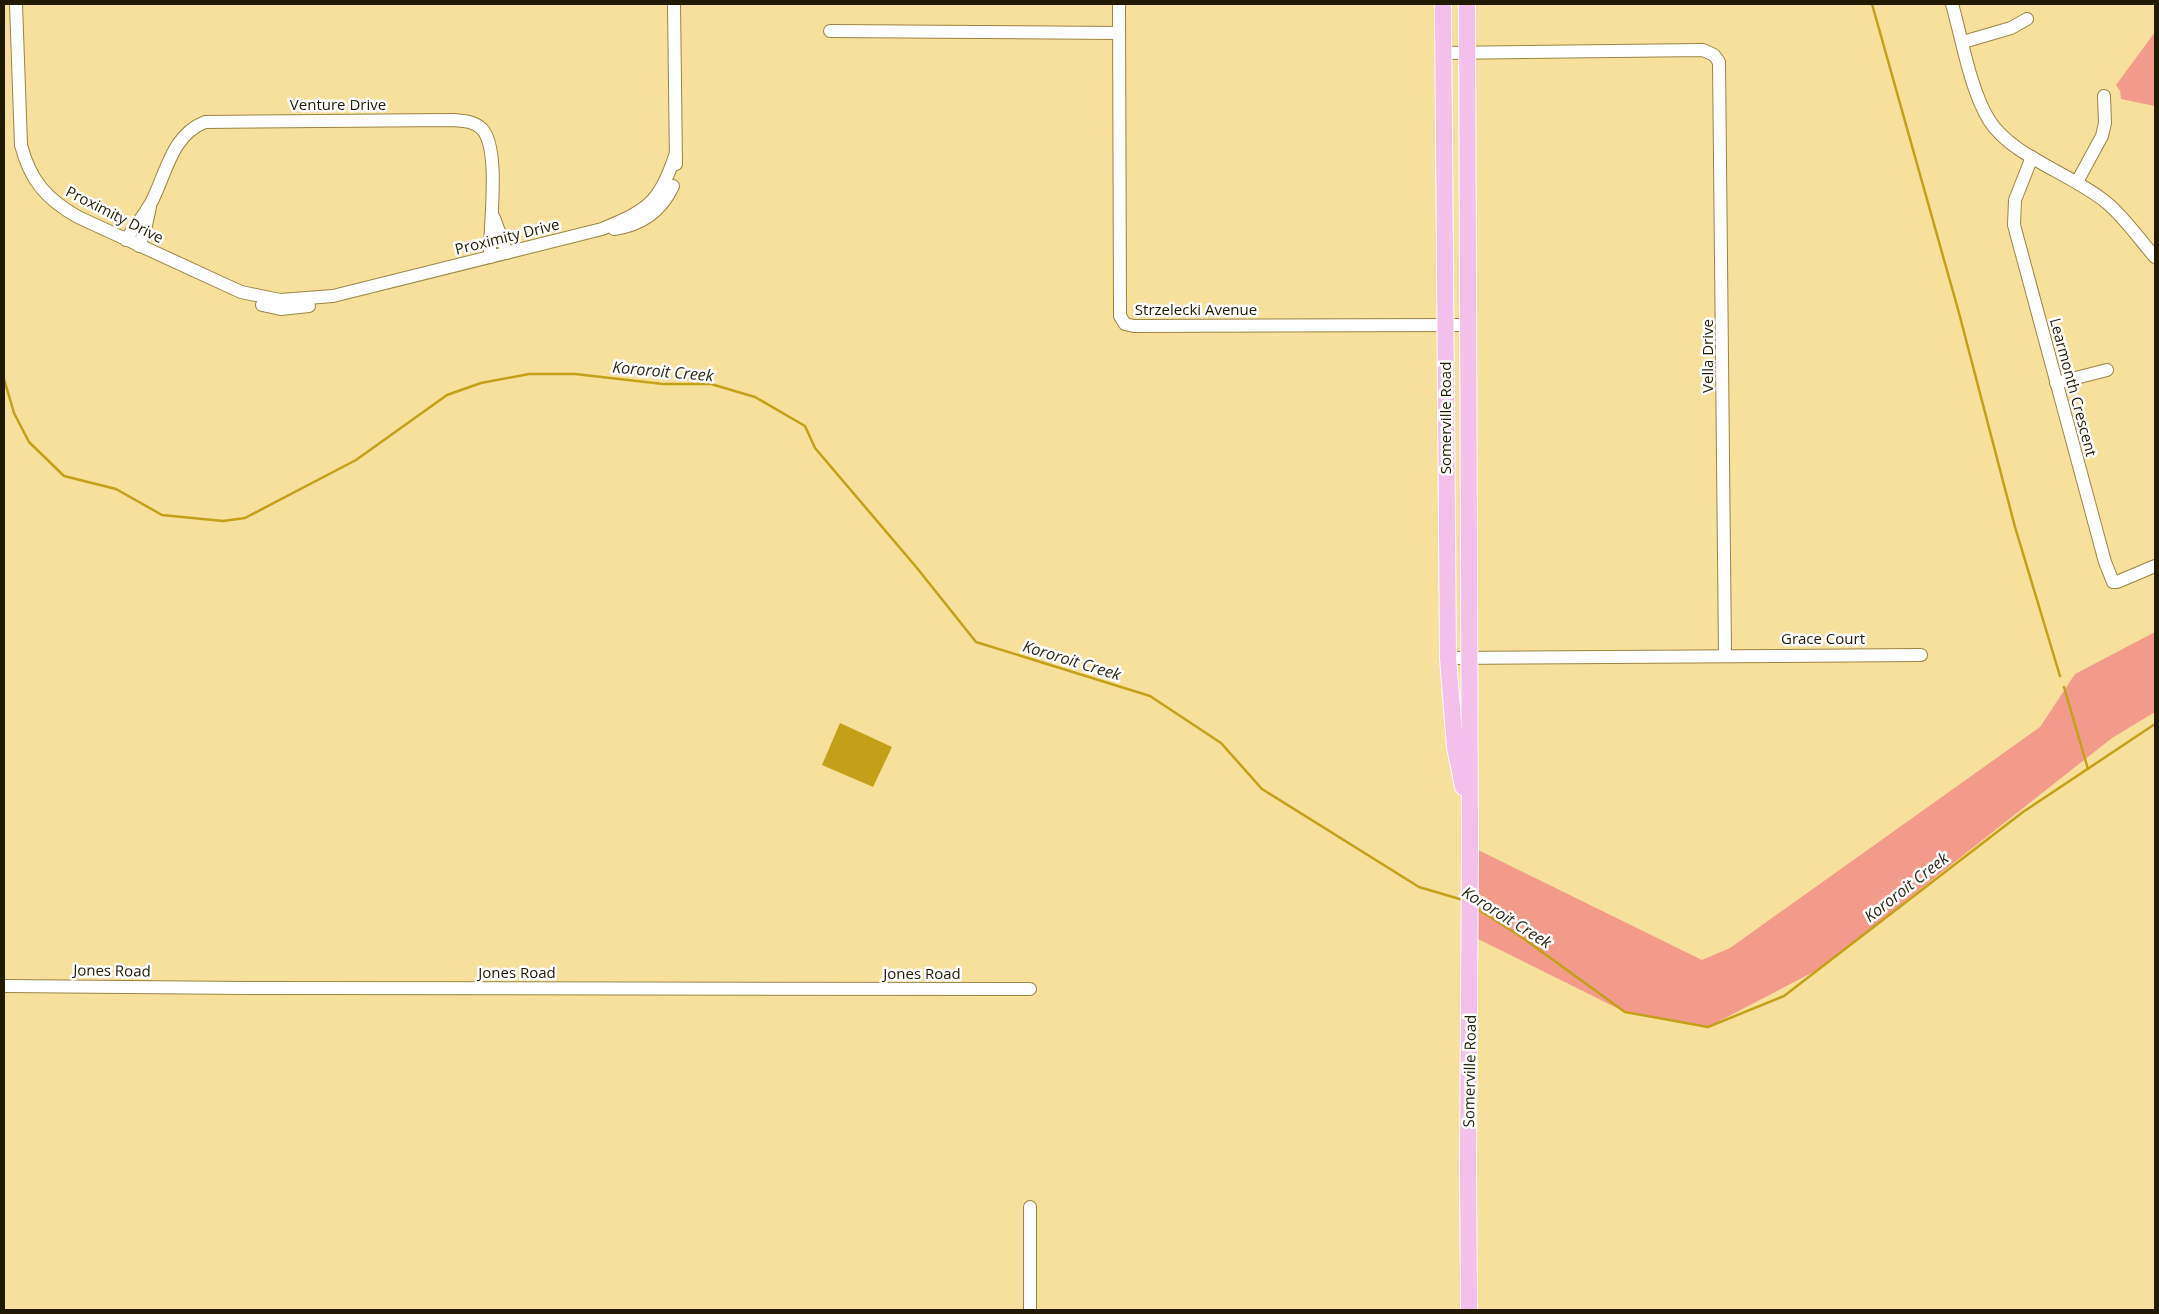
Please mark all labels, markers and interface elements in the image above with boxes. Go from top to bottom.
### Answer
street label: Venture Drive [290,94,386,114]
street label: Proximity Drive [63,181,167,247]
street label: Proximity Drive [453,213,561,259]
street label: Strzelecki Avenue [1135,299,1257,319]
street label: Learmonth Crescent [2046,316,2102,458]
street label: Vella Drive [1697,319,1717,393]
water label: Kororoit Creek [611,356,716,386]
street label: Somerville Road [1435,362,1455,474]
street label: Grace Court [1781,628,1865,648]
water label: Kororoit Creek [1020,635,1125,686]
water label: Kororoit Creek [1859,846,1954,927]
water label: Kororoit Creek [1458,881,1557,954]
street label: Jones Road [71,959,151,981]
street label: Jones Road [476,962,556,982]
street label: Jones Road [881,963,961,983]
street label: Somerville Road [1458,1015,1480,1127]

